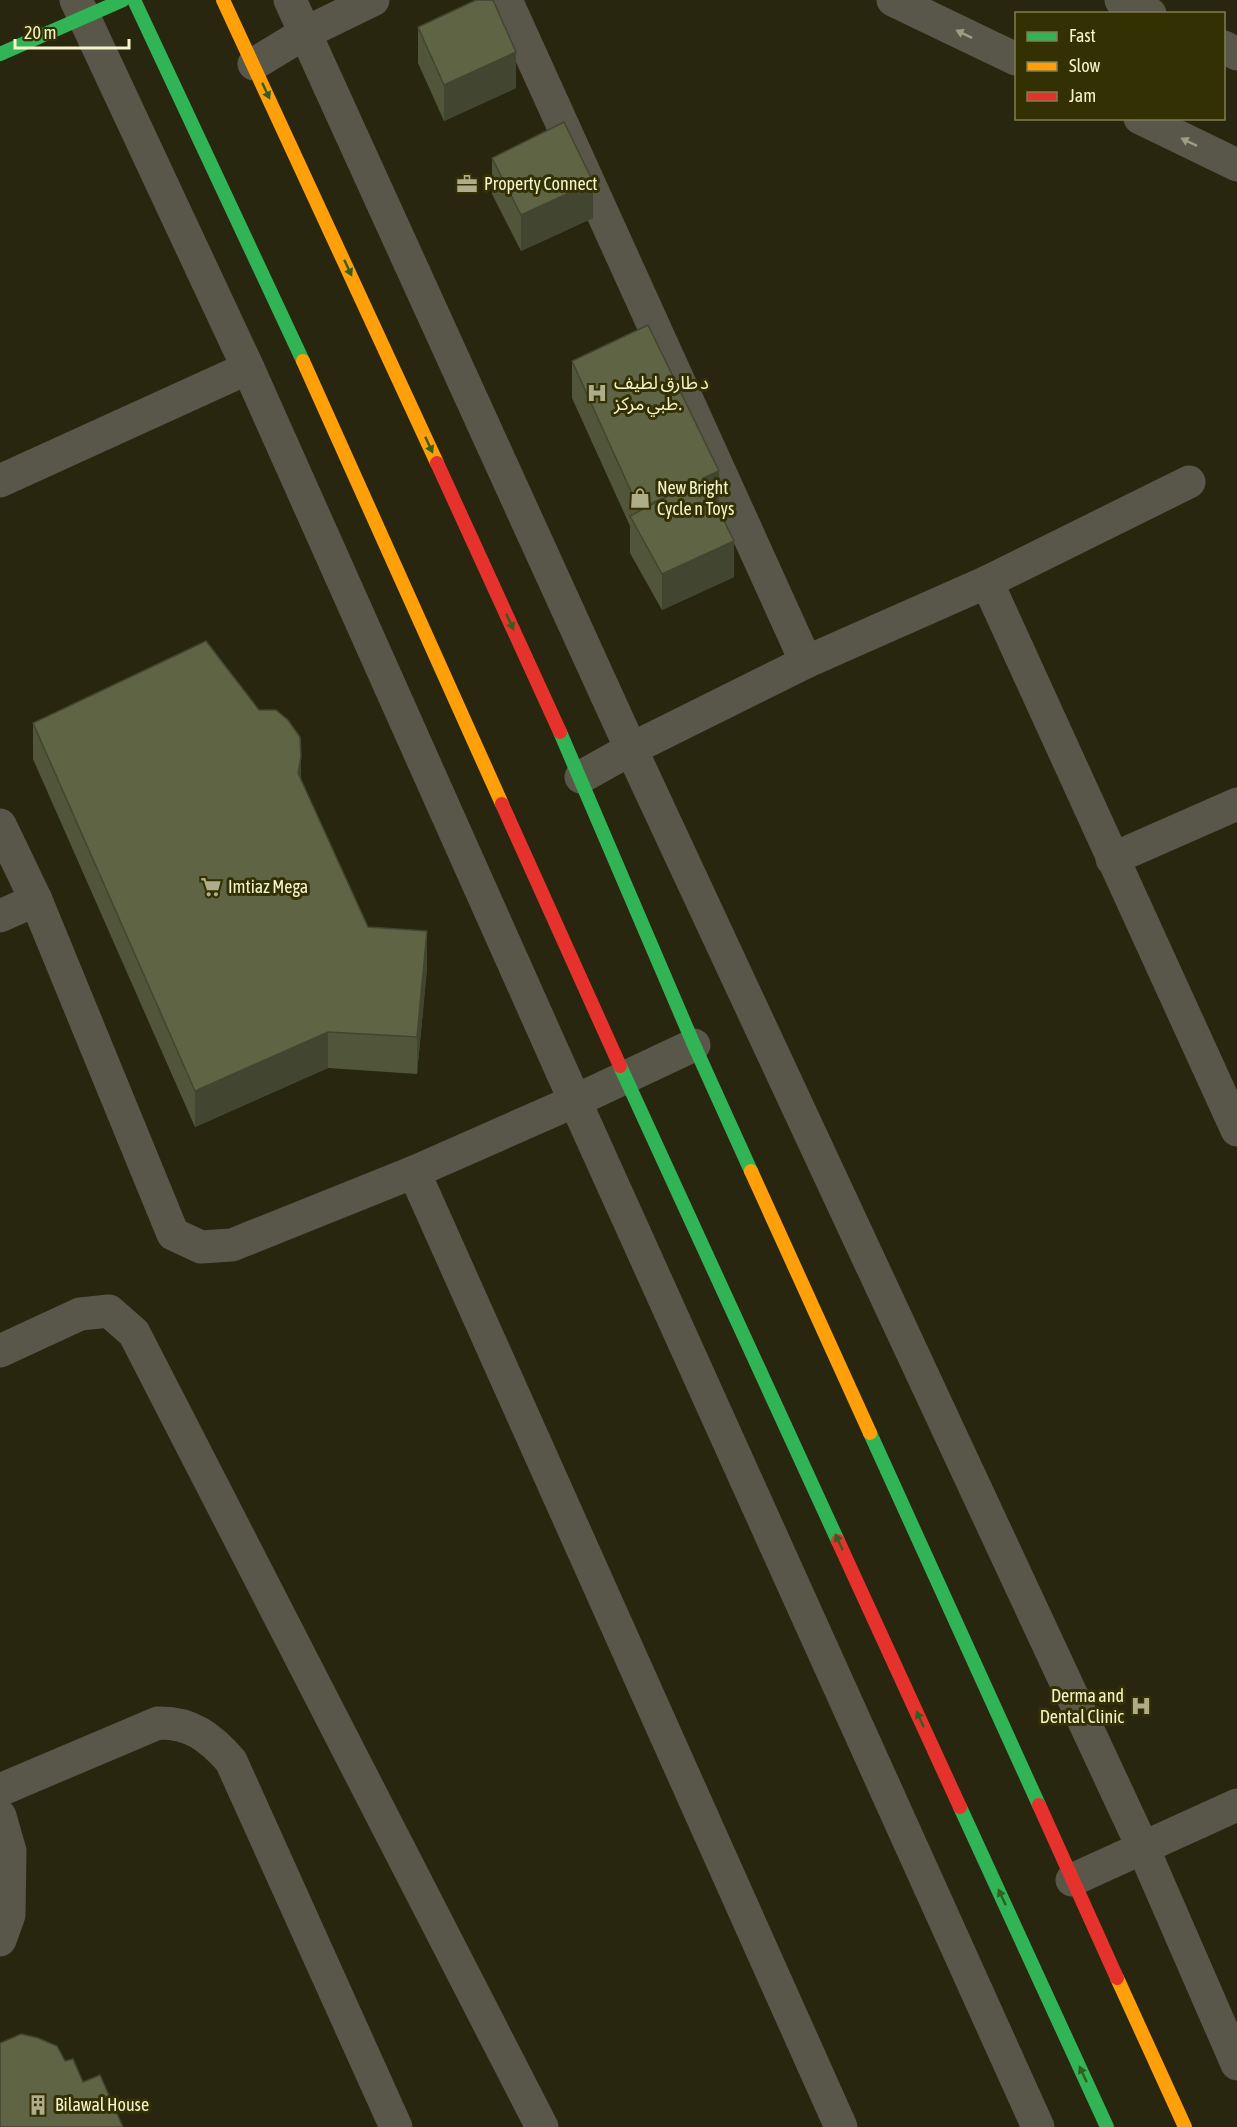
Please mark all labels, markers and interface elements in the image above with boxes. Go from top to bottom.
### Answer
scale bar [15,12,129,50]
legend [1015,12,1225,120]
text: 20 m [24,22,56,43]
text: Fast [1069,25,1096,46]
one-way arrow [955,29,972,39]
text: Slow [1069,55,1100,76]
one-way arrow [262,82,271,99]
text: Jam [1069,85,1096,106]
one-way arrow [1180,137,1197,146]
office icon: Property Connect [455,172,479,196]
place label: Property Connect [484,173,597,194]
one-way arrow [343,259,352,276]
place label: د طارق لطیف طبي مرکز. [613,372,709,417]
hospital icon: د طارق لطیف طبي مرکز. [585,381,609,405]
one-way arrow [424,437,434,455]
place label: New Bright Cycle n Toys [657,477,734,519]
shop icon: New Bright Cycle n Toys [628,486,652,510]
one-way arrow [505,614,515,632]
supermarket icon: Imtiaz Mega [199,875,223,899]
place label: Imtiaz Mega [228,876,308,897]
one-way arrow [834,1534,843,1551]
place label: Derma and Dental Clinic [1040,1685,1124,1727]
hospital icon: Derma and Dental Clinic [1129,1694,1153,1718]
one-way arrow [916,1711,925,1728]
one-way arrow [997,1888,1006,1905]
one-way arrow [1078,2064,1088,2082]
building icon: Bilawal House [26,2093,50,2117]
place label: Bilawal House [55,2094,149,2115]

